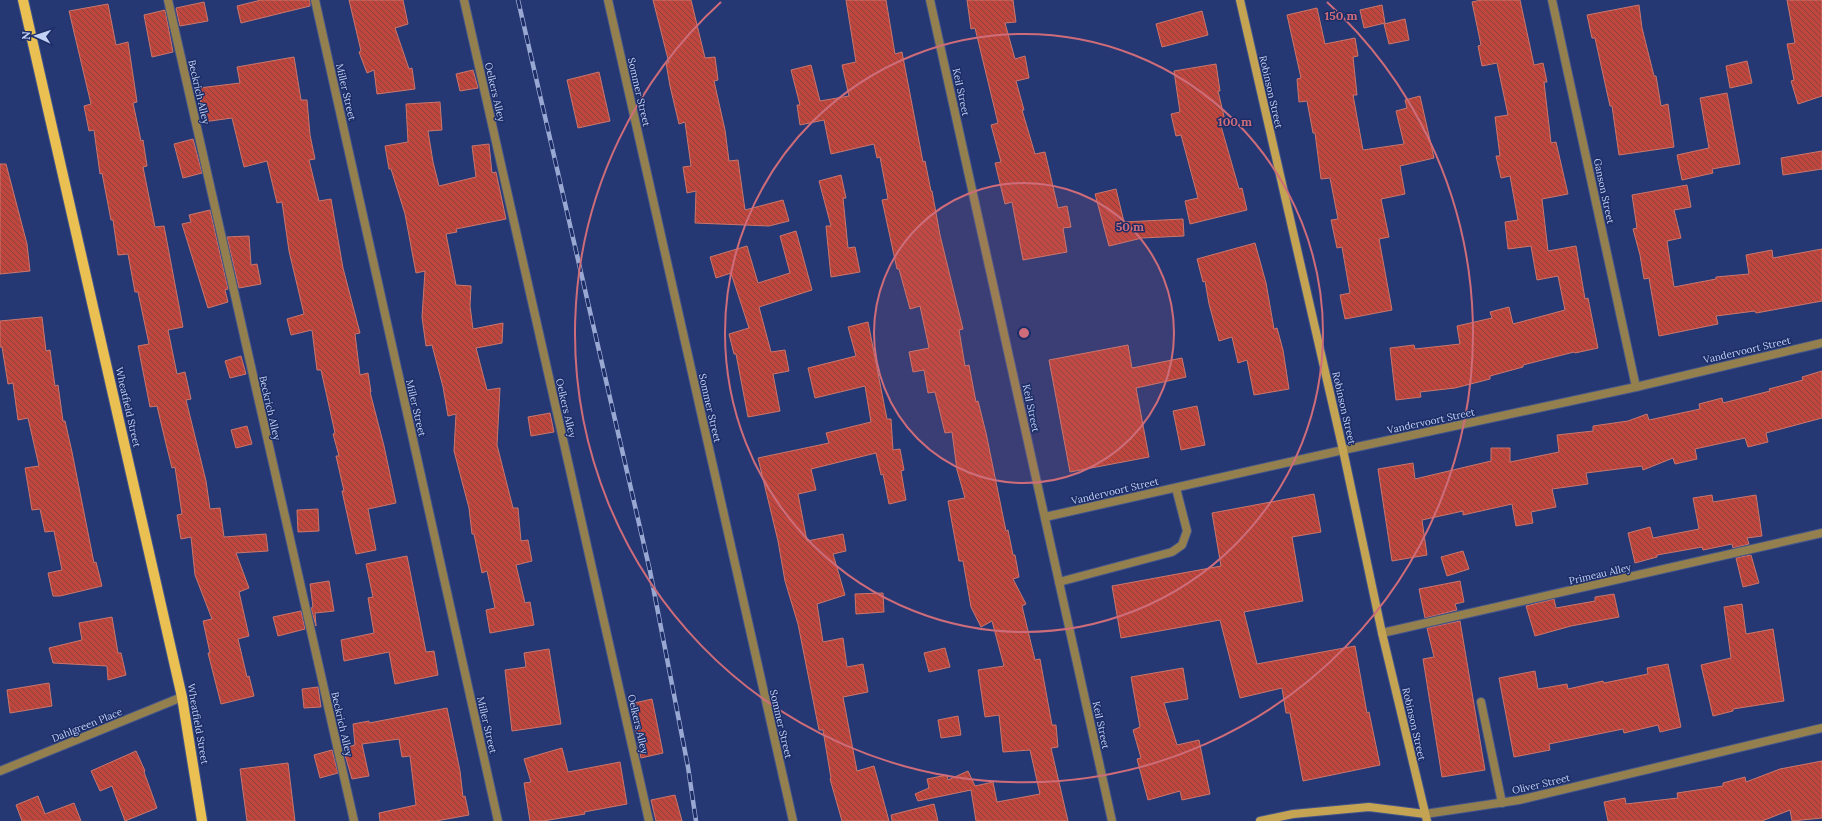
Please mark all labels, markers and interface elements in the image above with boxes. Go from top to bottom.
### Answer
text: 150 m [1324,8,1358,23]
north arrow [16,16,56,56]
text: N [19,30,33,40]
street label: Robinson Street [1256,54,1286,130]
street label: Sommer Street [625,56,653,128]
street label: Beckrich Alley [185,59,213,126]
street label: Oelkers Alley [482,61,508,124]
street label: Miller Street [333,62,359,122]
street label: Keil Street [950,67,972,117]
text: 100 m [1218,114,1252,129]
street label: Ganson Street [1591,157,1617,225]
text: 50 m [1116,219,1144,234]
centre of rings [1017,326,1031,340]
street label: Vandervoort Street [1701,334,1792,367]
street label: Wheatfield Street [112,366,144,448]
street label: Robinson Street [1329,370,1359,446]
street label: Sommer Street [696,372,724,444]
street label: Beckrich Alley [256,375,284,442]
street label: Oelkers Alley [553,377,579,440]
street label: Miller Street [403,378,429,438]
street label: Keil Street [1020,383,1042,433]
street label: Vandervoort Street [1385,405,1476,437]
street label: Vandervoort Street [1069,475,1160,508]
street label: Primeau Alley [1568,560,1633,587]
street label: Wheatfield Street [184,683,212,766]
street label: Robinson Street [1399,686,1429,762]
street label: Sommer Street [767,688,795,760]
street label: Beckrich Alley [328,691,356,758]
street label: Oelkers Alley [625,693,651,756]
street label: Miller Street [474,695,500,755]
street label: Keil Street [1090,700,1112,750]
street label: Dahlgreen Place [50,705,125,745]
street label: Oliver Street [1511,771,1571,797]

